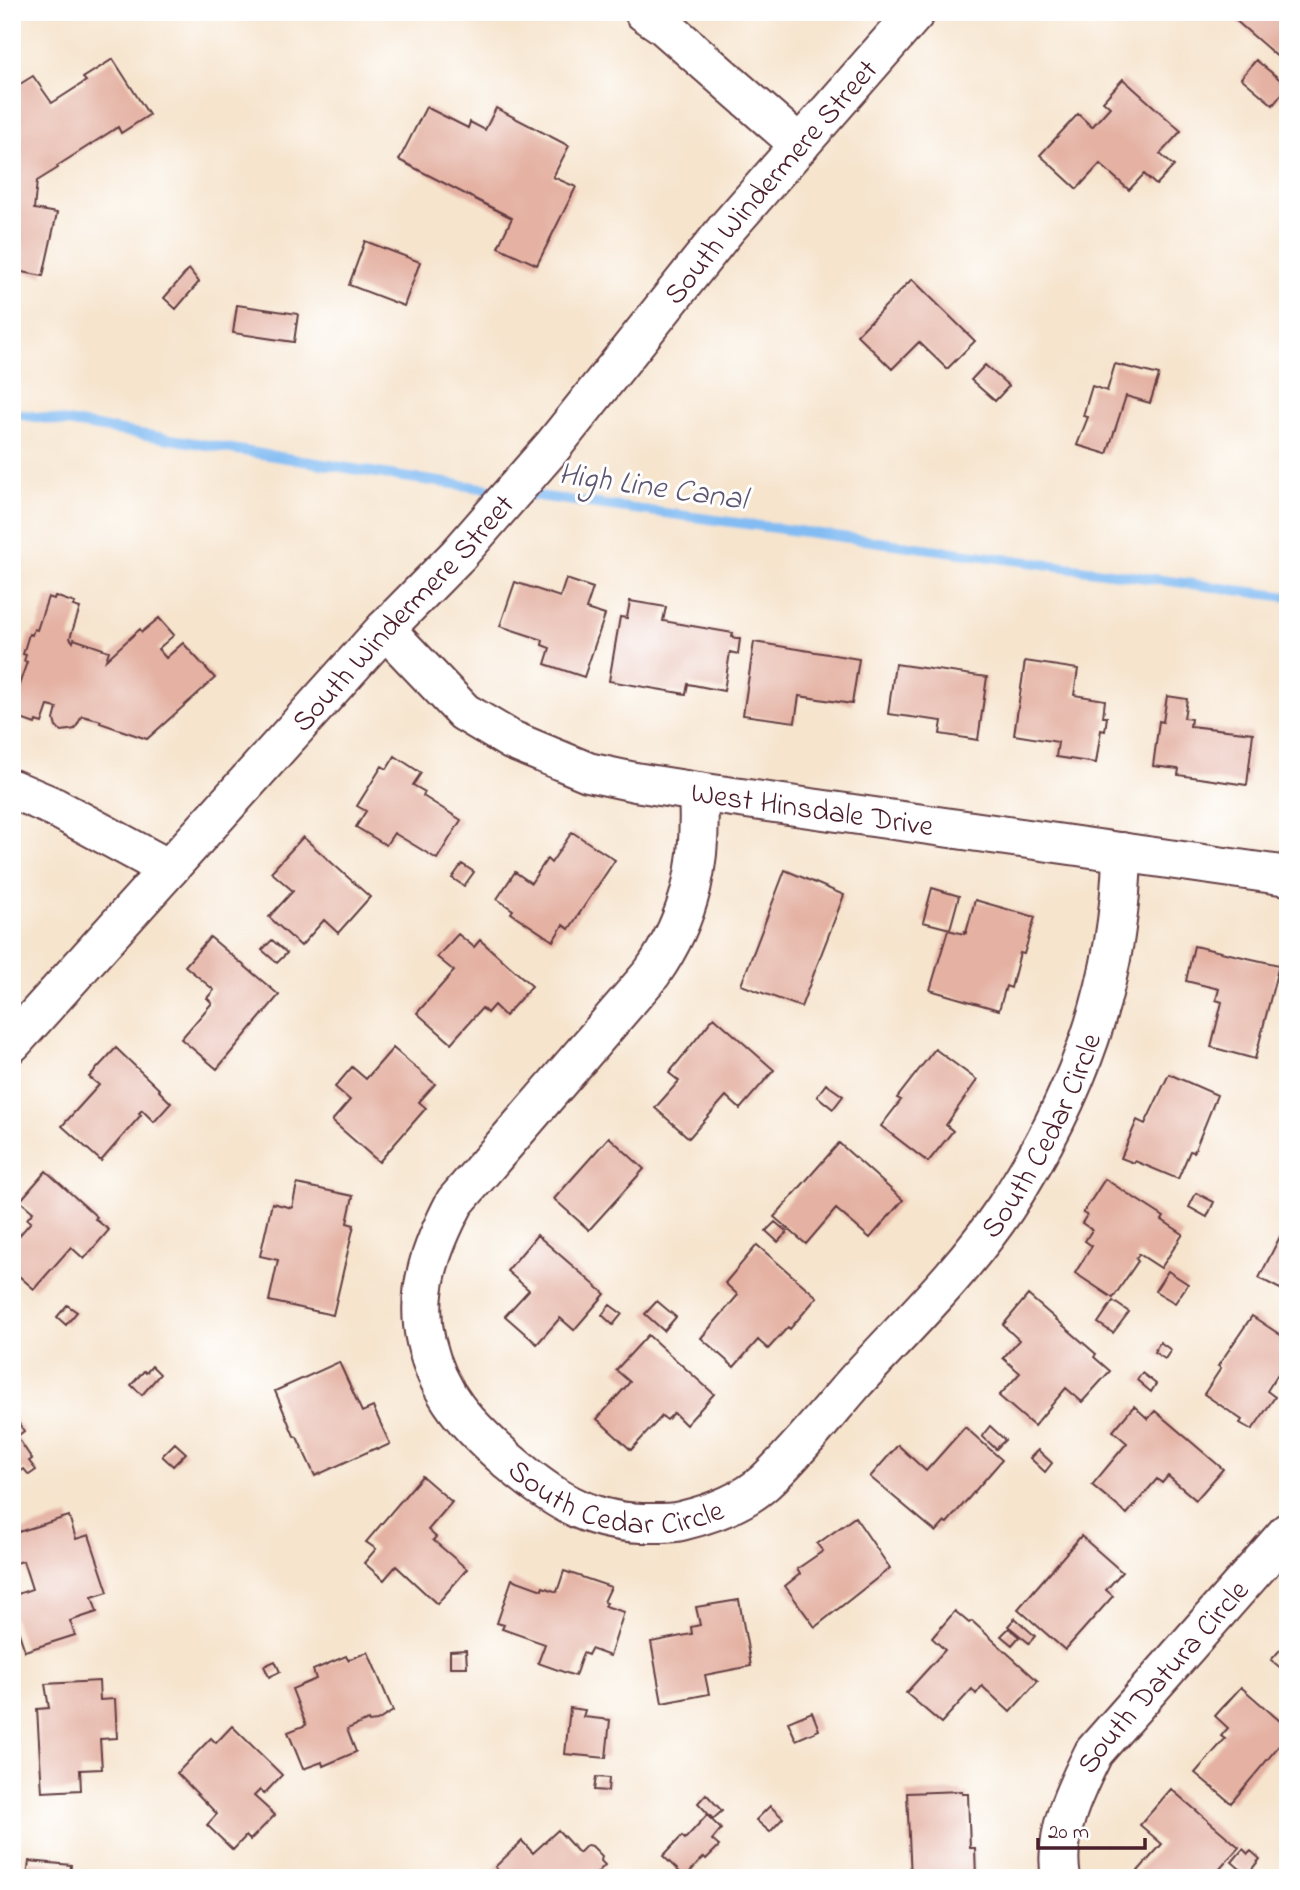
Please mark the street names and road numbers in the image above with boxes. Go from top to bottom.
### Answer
street label: South Windermere Street [655,51,890,316]
street label: South Windermere Street [283,486,526,744]
street label: West Hinsdale Drive [688,772,936,850]
street label: South Cedar Circle [971,1027,1115,1249]
street label: South Cedar Circle [497,1450,731,1548]
street label: South Datura Circle [1068,1571,1261,1782]

